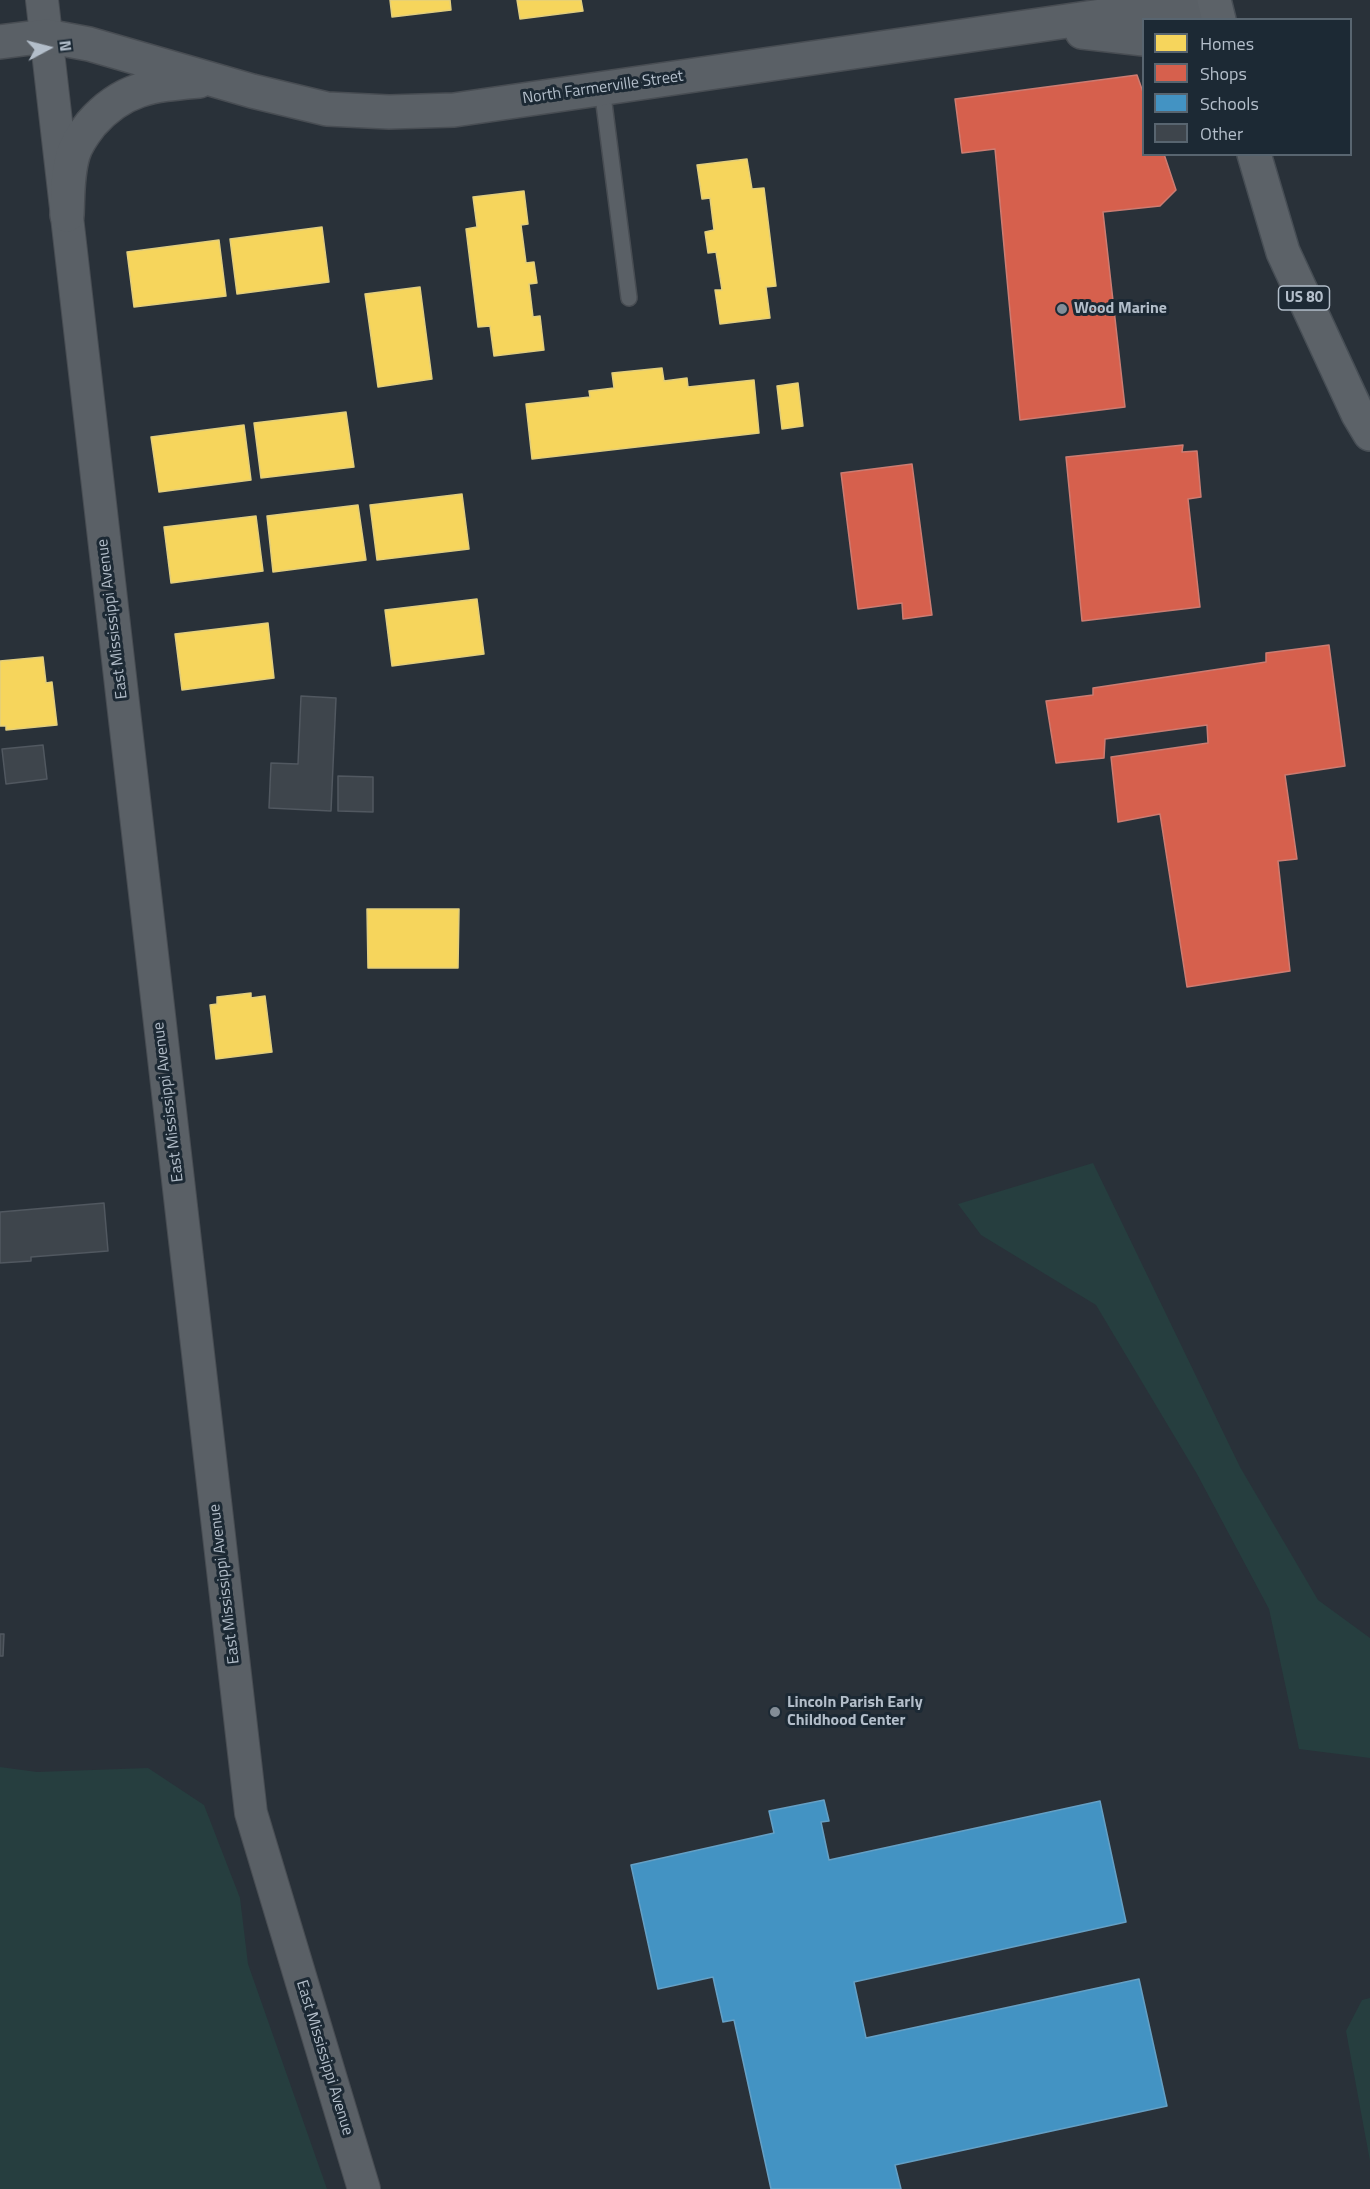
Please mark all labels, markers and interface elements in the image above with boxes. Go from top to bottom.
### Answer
north arrow [18,18,78,78]
legend [1142,18,1352,156]
text: Homes [1200,30,1254,57]
text: N [53,39,78,53]
text: Shops [1200,60,1247,87]
street label: North Farmerville Street [521,67,685,109]
text: Schools [1200,90,1259,117]
text: Other [1200,120,1243,147]
road number: US 80 [1278,286,1330,310]
place label: Wood Marine [1074,299,1167,319]
marker: Wood Marine [1055,302,1069,316]
street label: East Mississippi Avenue [94,538,132,700]
street label: East Mississippi Avenue [150,1021,188,1183]
street label: East Mississippi Avenue [206,1503,244,1665]
place label: Lincoln Parish Early Childhood Center [787,1693,923,1731]
marker: Lincoln Parish Early Childhood Center [768,1705,782,1719]
street label: East Mississippi Avenue [291,1978,357,2138]

